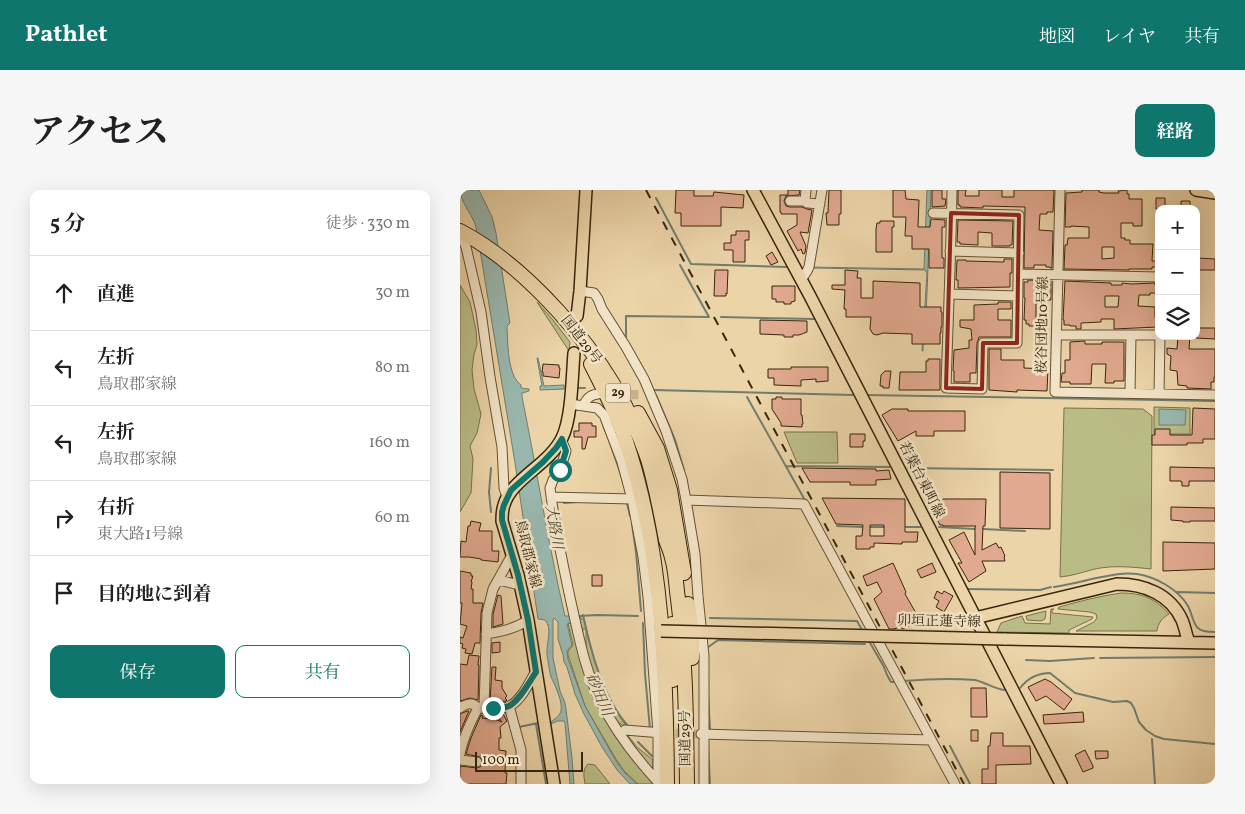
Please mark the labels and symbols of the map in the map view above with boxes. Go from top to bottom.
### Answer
street label: 桜谷団地10号線 [1033,276,1053,374]
street label: 国道29号 [556,312,606,368]
road number: 29 [606,384,630,402]
street label: 若葉台東町線 [893,438,949,522]
route start [549,459,572,482]
water label: 大路川 [539,503,568,553]
street label: 鳥取郡家線 [509,518,545,590]
street label: 卯垣正蓮寺線 [897,612,981,632]
water label: 砂田川 [580,670,617,722]
route end [482,697,505,720]
street label: 国道29号 [676,710,696,766]
scale bar [475,749,582,772]

